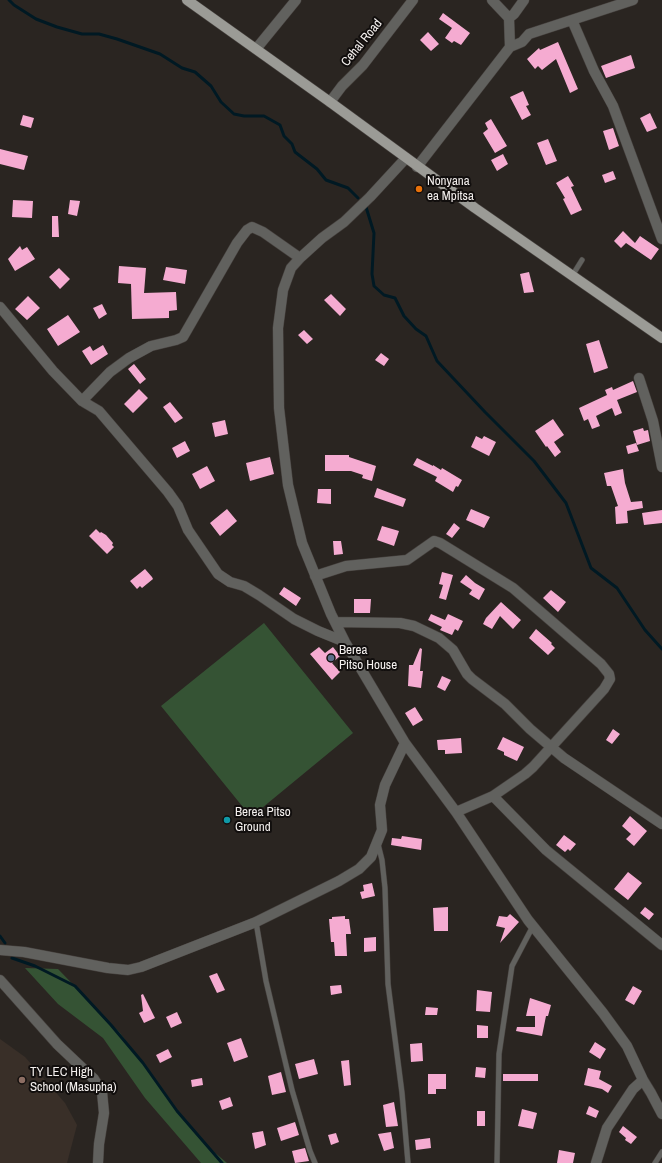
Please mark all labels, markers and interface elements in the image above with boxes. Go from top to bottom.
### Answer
street label: Cehal Road [338,16,386,70]
place label: Nonyana ea Mpitsa [427,174,474,205]
marker: Nonyana ea Mpitsa [414,184,424,194]
place label: Berea Pitso House [339,643,397,674]
marker: Berea Pitso House [326,653,336,663]
place label: Berea Pitso Ground [235,805,291,836]
marker: Berea Pitso Ground [222,815,232,825]
place label: TY LEC High School (Masupha) [30,1065,117,1096]
marker: TY LEC High School (Masupha) [17,1075,27,1085]

